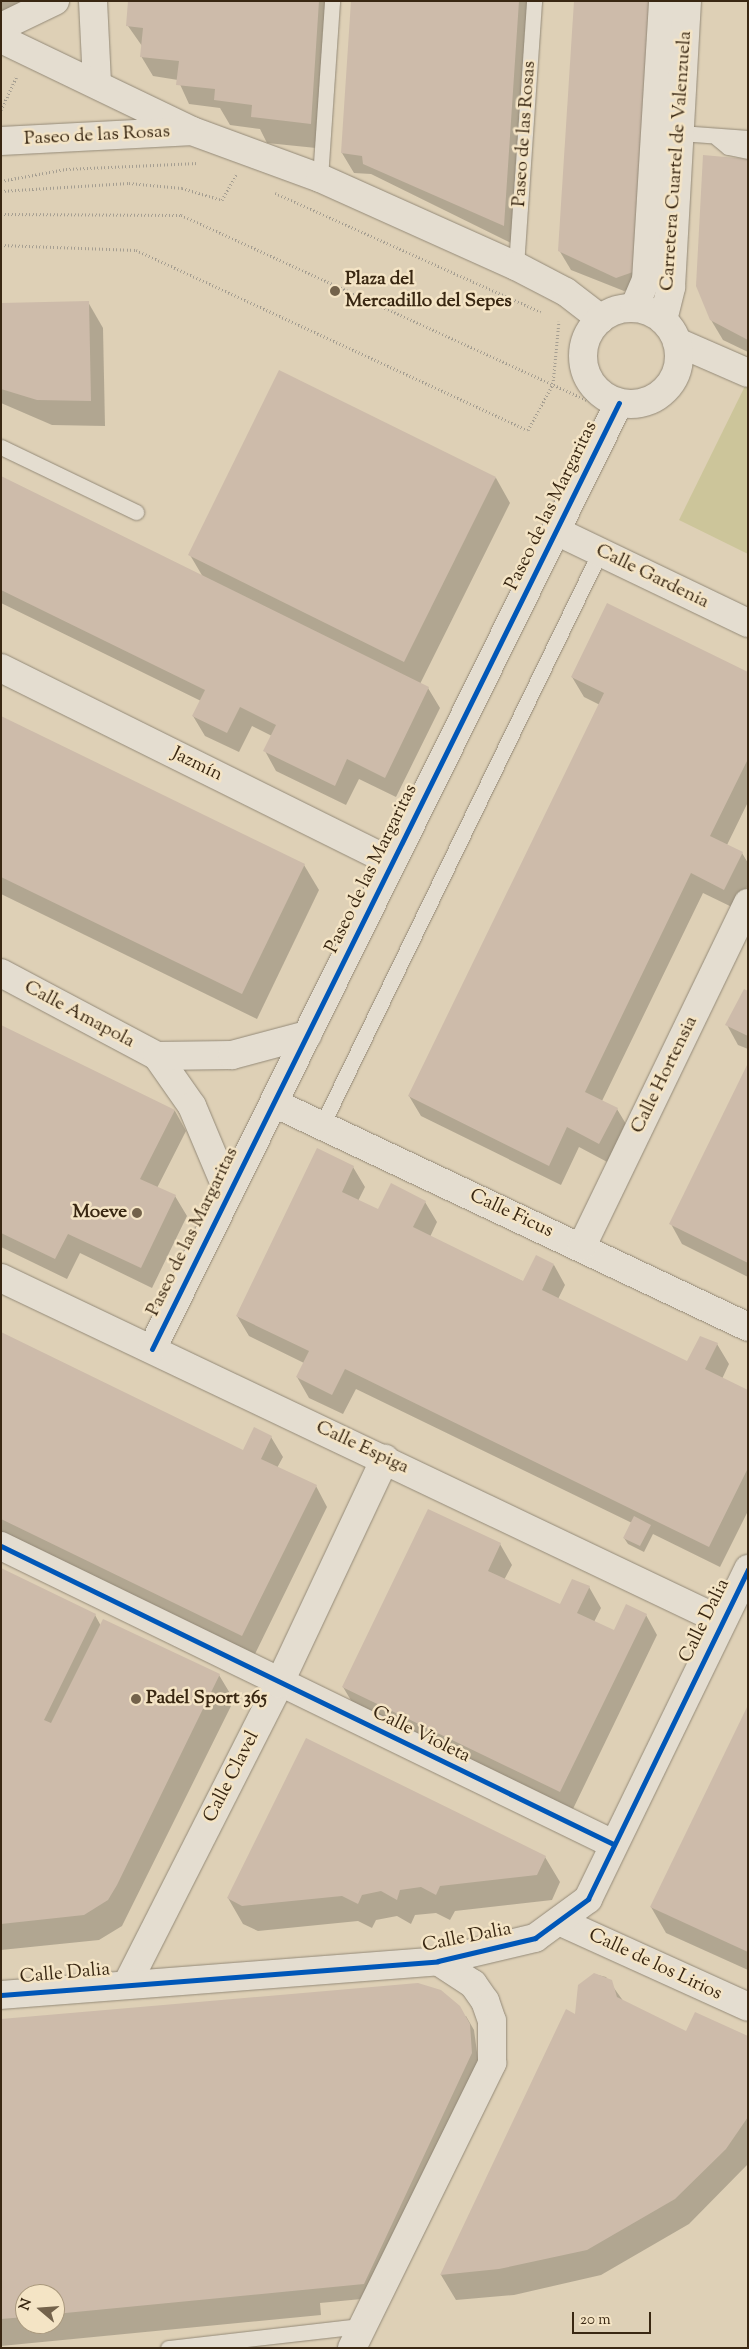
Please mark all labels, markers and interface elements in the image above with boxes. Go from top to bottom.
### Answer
street label: Carretera Cuartel de Valenzuela [657,30,697,292]
street label: Paseo de las Rosas [509,60,541,208]
street label: Paseo de las Rosas [23,121,171,151]
place label: Plaza del Mercadillo del Sepes [345,269,512,313]
marker: Plaza del Mercadillo del Sepes [329,285,341,297]
street label: Paseo de las Margaritas [501,418,603,594]
street label: Calle Gardenia [592,540,712,614]
street label: Jazmín [168,743,226,787]
street label: Paseo de las Margaritas [321,781,423,957]
street label: Calle Amapola [20,976,138,1054]
street label: Calle Hortensia [627,1013,703,1137]
street label: Paseo de las Margaritas [142,1144,244,1320]
street label: Calle Ficus [466,1185,556,1243]
place label: Moeve [73,1202,127,1224]
marker: Moeve [131,1207,143,1219]
street label: Calle Espiga [312,1417,412,1479]
street label: Calle Dalia [675,1575,735,1667]
place label: Padel Sport 365 [146,1688,267,1710]
marker: Padel Sport 365 [130,1693,142,1705]
street label: Calle Violeta [368,1702,474,1768]
street label: Calle Clavel [199,1727,265,1827]
street label: Calle Dalia [420,1918,514,1958]
street label: Calle de los Lirios [585,1924,725,2006]
street label: Calle Dalia [19,1959,111,1989]
north arrow [15,2284,65,2334]
text: N [15,2296,38,2313]
scale bar [574,2302,653,2334]
text: 20 m [580,2310,611,2331]

